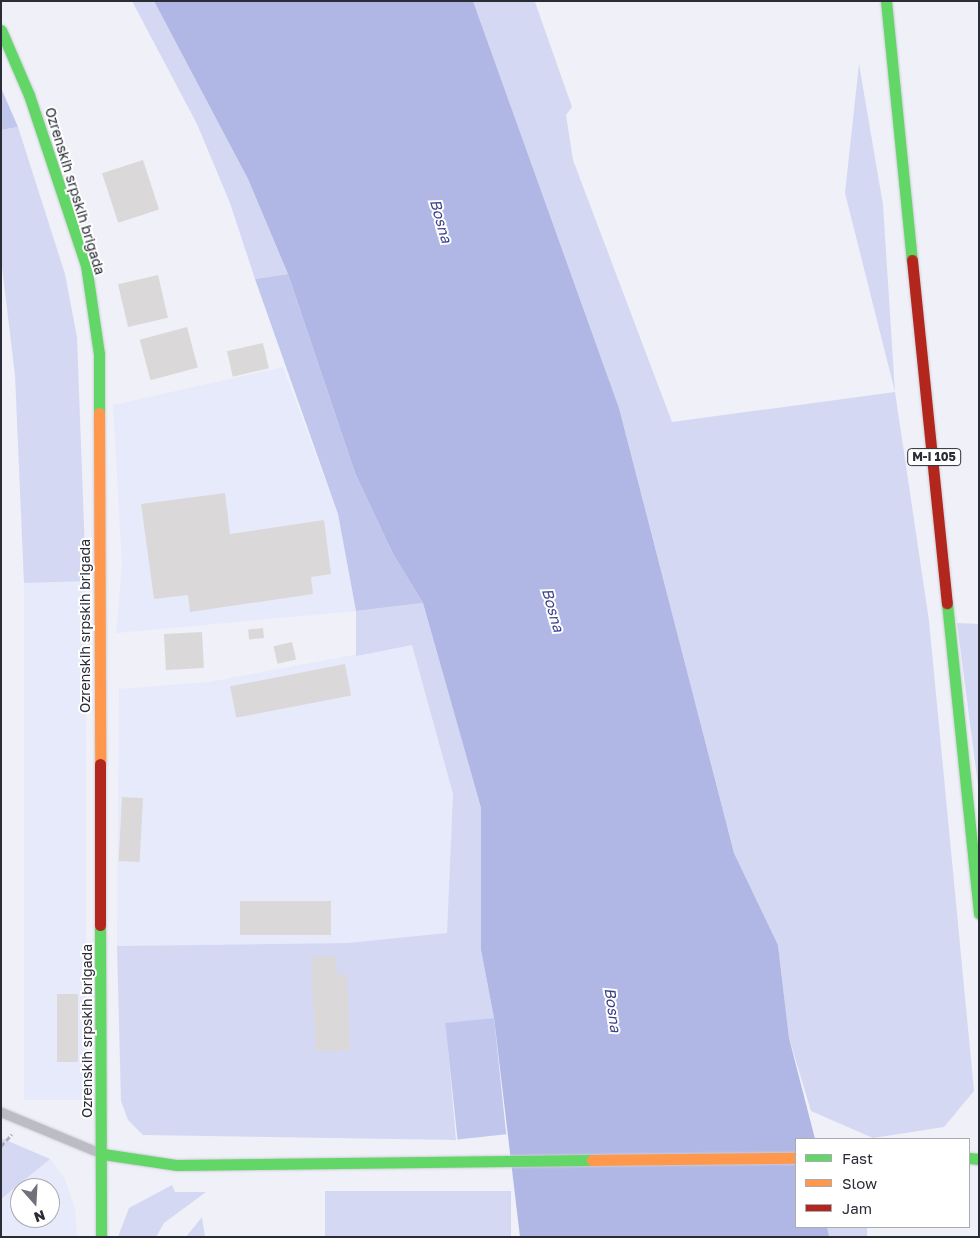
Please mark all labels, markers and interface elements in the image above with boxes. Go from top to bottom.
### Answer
street label: Ozrenskih srpskih brigada [42,105,108,277]
water label: Bosna [426,197,456,245]
road number: M-I 105 [906,448,962,467]
street label: Ozrenskih srpskih brigada [77,539,93,713]
water label: Bosna [538,586,568,634]
street label: Ozrenskih srpskih brigada [79,944,95,1118]
water label: Bosna [601,987,625,1033]
legend [795,1138,970,1228]
text: Fast [842,1149,873,1167]
text: Slow [842,1174,877,1192]
north arrow [10,1178,60,1228]
text: Jam [842,1199,872,1217]
text: N [32,1207,48,1226]

